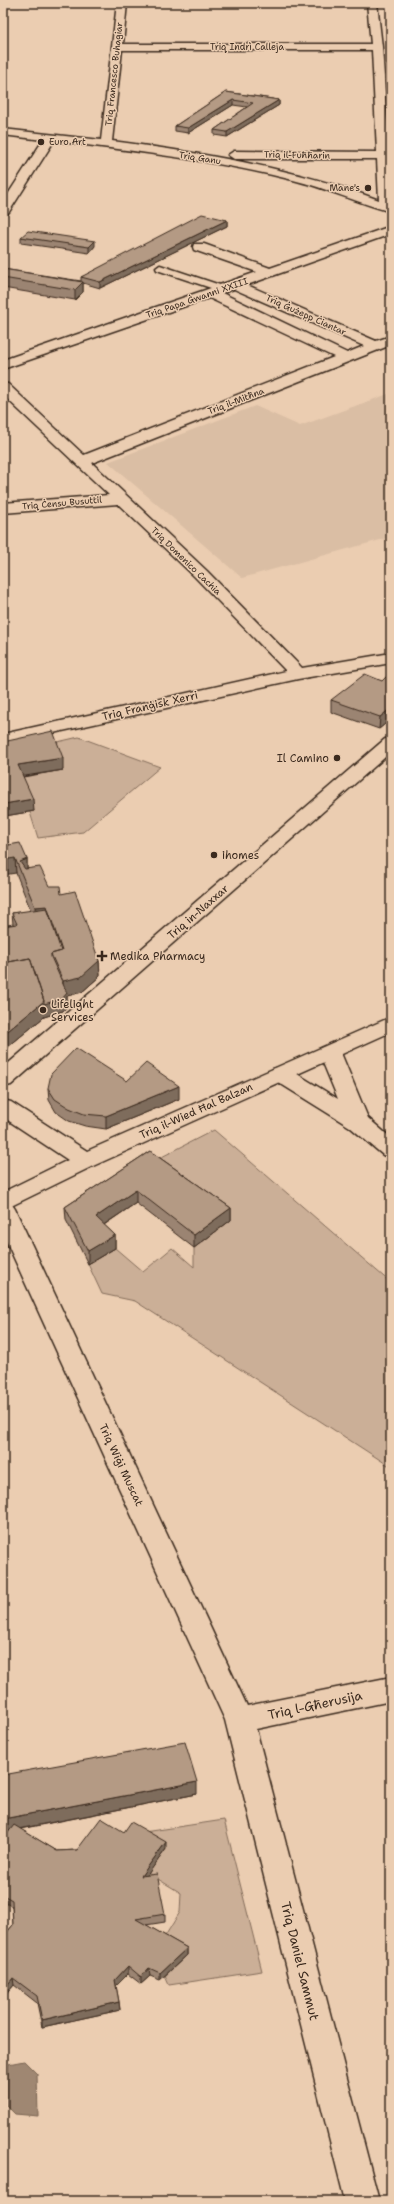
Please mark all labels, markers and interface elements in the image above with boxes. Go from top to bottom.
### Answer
street label: Triq Francesco Buhagiar [103,22,125,126]
street label: Triq Indrì Calleja [210,41,284,53]
place label: Euro Art [49,136,86,148]
marker: Euro Art [36,137,46,147]
street label: Triq il-Fuħħarin [264,148,331,162]
street label: Triq Ganu [178,149,222,167]
place label: Mane's [329,182,360,194]
marker: Mane's [363,183,373,193]
street label: Triq Papa Ġwanni XXIII [144,274,250,321]
street label: Triq Ġużepp Ċiantar [264,291,349,338]
street label: Triq il-Mitħna [206,385,266,417]
street label: Triq Ċensu Busuttil [21,493,103,512]
street label: Triq Domenico Cachia [148,524,224,598]
street label: Triq Franġisk Xerri [101,688,199,724]
place label: Il Camino [277,751,329,766]
marker: Il Camino [332,753,342,763]
place label: ihomes [222,848,259,863]
marker: ihomes [209,850,219,860]
street label: Triq in-Naxxar [164,881,232,943]
place label: Medika Pharmacy [110,949,205,964]
marker: Medika Pharmacy [97,951,107,961]
place label: Lifelight Services [51,997,94,1025]
marker: Lifelight Services [38,1005,48,1015]
street label: Triq il-Wied Ħal Balzan [137,1079,255,1143]
street label: Triq Wiġi Muscat [95,1421,147,1509]
street label: Triq l-Għerusija [266,1687,364,1723]
street label: Triq Daniel Sammut [277,1900,323,2023]

